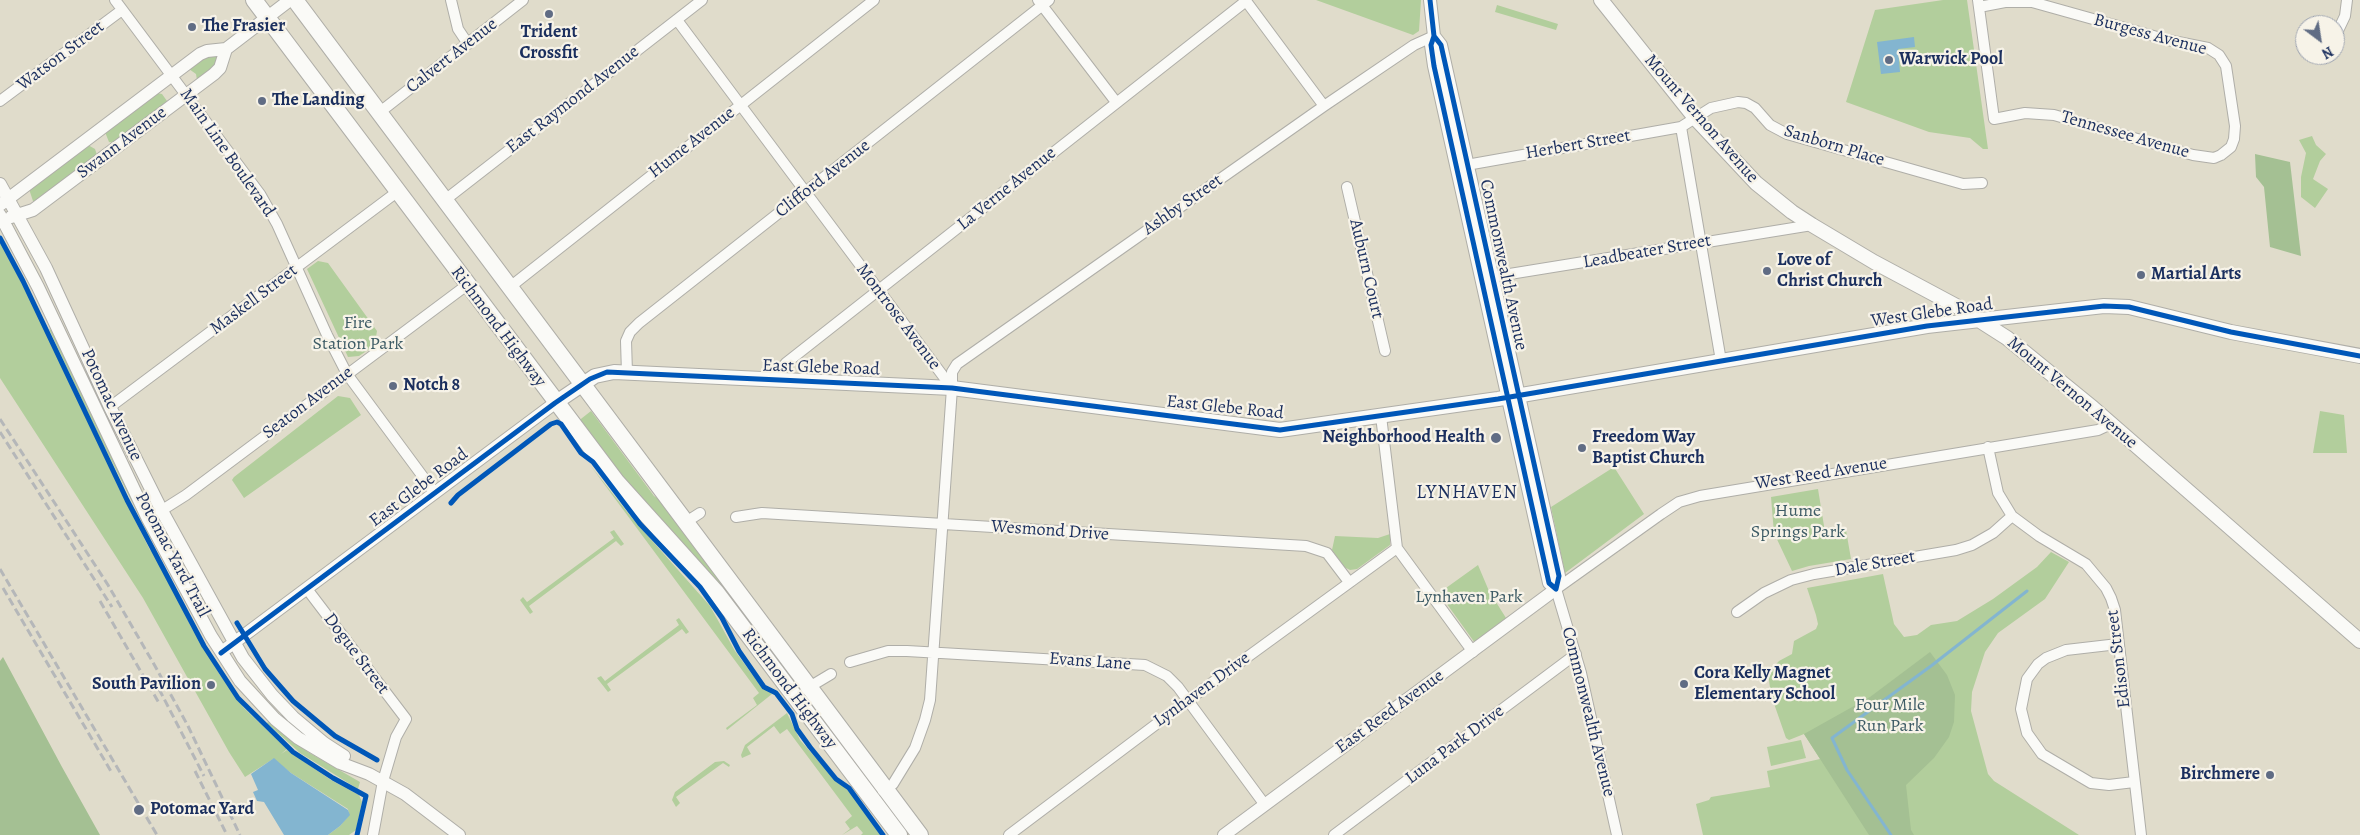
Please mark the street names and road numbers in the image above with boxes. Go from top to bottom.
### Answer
street label: Burgess Avenue [2091,10,2209,60]
street label: Calvert Avenue [402,14,502,98]
street label: Watson Street [13,16,109,96]
street label: East Raymond Avenue [502,41,644,159]
street label: Mount Vernon Avenue [1639,50,1763,188]
street label: Main Line Boulevard [175,85,279,221]
street label: Swann Avenue [73,102,171,184]
street label: Hume Avenue [645,103,739,183]
street label: Tennessee Avenue [2058,106,2192,164]
street label: Sanborn Place [1781,120,1887,172]
street label: Herbert Street [1524,125,1632,165]
street label: Clifford Avenue [771,135,875,223]
street label: La Verne Avenue [953,143,1061,235]
street label: Ashby Street [1139,170,1227,240]
street label: Commonwealth Avenue [1474,178,1532,352]
street label: Auburn Court [1344,217,1388,321]
street label: Leadbeater Street [1581,230,1713,274]
street label: Montrose Avenue [851,259,945,375]
street label: Maskell Street [206,260,302,340]
street label: Richmond Highway [446,262,550,392]
street label: West Glebe Road [1870,294,1994,332]
street label: Mount Vernon Avenue [2002,332,2142,454]
street label: Potomac Avenue [76,346,146,464]
street label: East Glebe Road [762,355,880,381]
street label: Seaton Avenue [259,362,357,444]
street label: East Glebe Road [1165,391,1285,425]
street label: East Glebe Road [365,444,473,532]
street label: West Reed Avenue [1753,453,1889,495]
street label: Potomac Yard Trail [130,489,214,621]
street label: Wesmond Drive [990,516,1110,546]
street label: Dale Street [1833,546,1917,582]
street label: Dogue Street [318,609,394,699]
street label: Edison Street [2102,609,2136,709]
street label: Richmond Highway [737,624,841,754]
street label: Commonwealth Avenue [1556,625,1620,799]
street label: Evans Lane [1048,648,1132,676]
street label: Lynhaven Drive [1150,648,1254,732]
street label: East Reed Avenue [1332,665,1448,759]
street label: Luna Park Drive [1401,701,1509,789]

